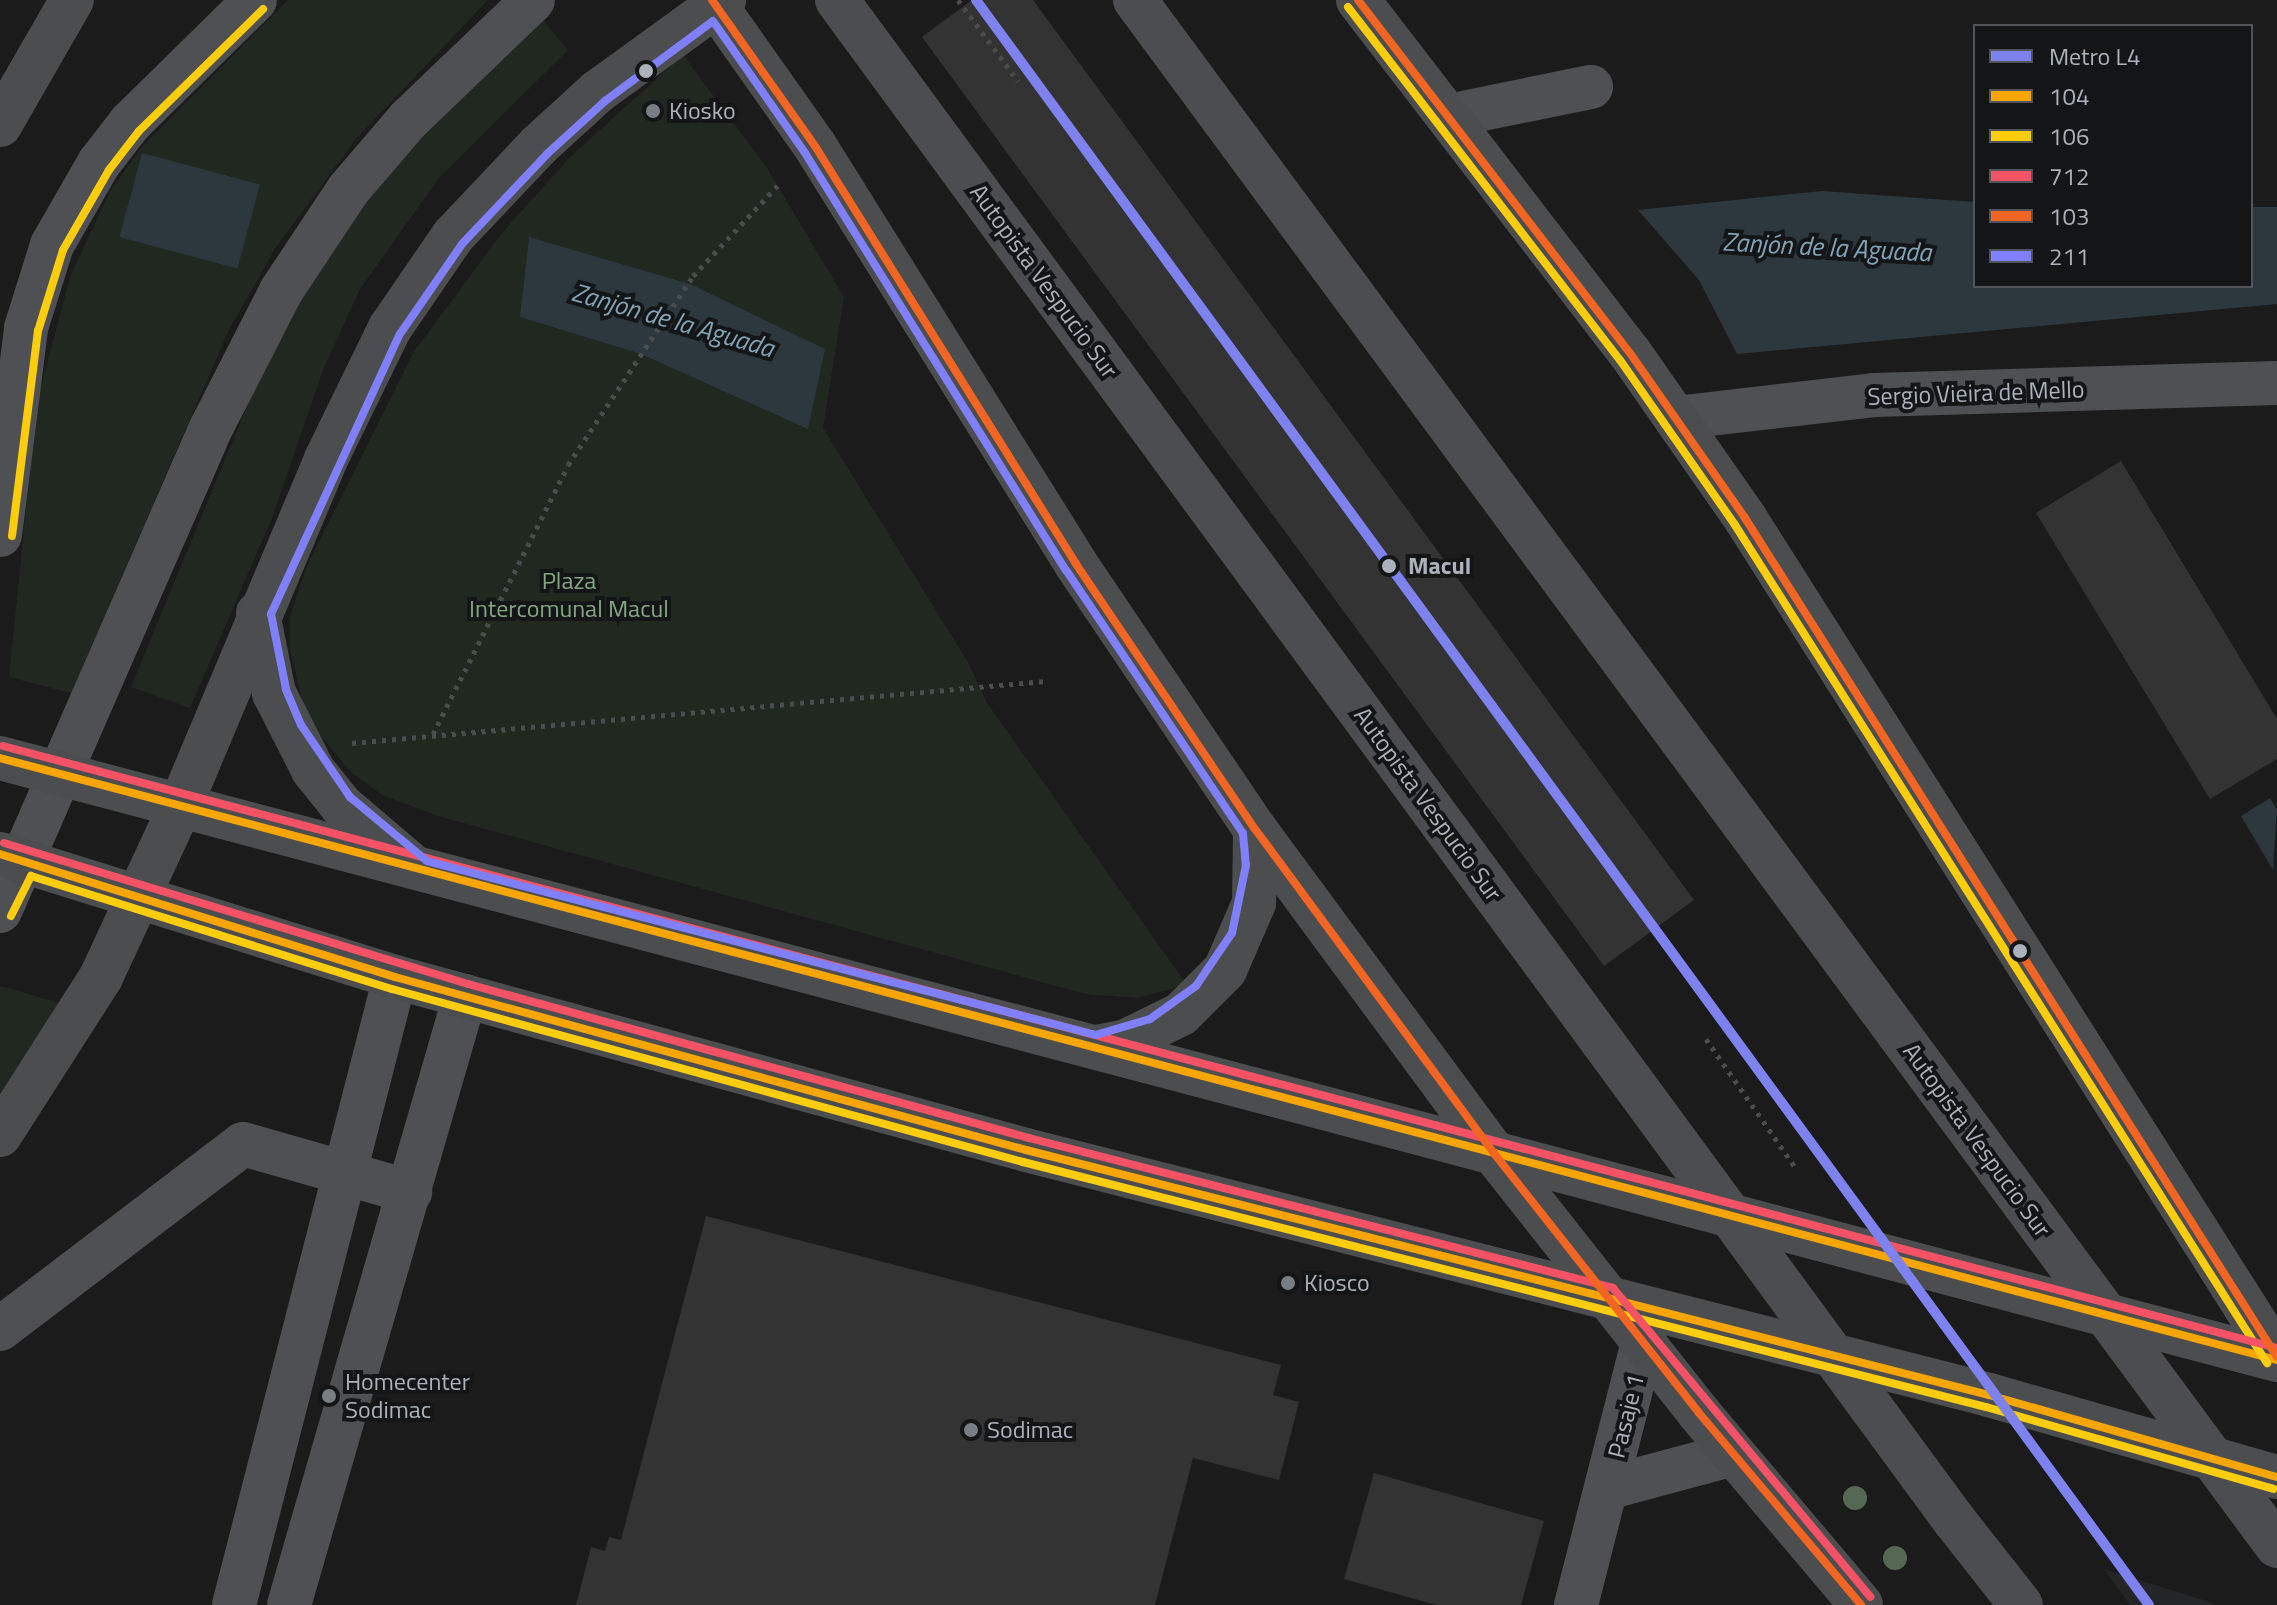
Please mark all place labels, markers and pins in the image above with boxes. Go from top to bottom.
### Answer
unlabelled marker [638,63,654,79]
place label: Kiosko [669,97,736,125]
marker: Kiosko [644,102,662,120]
place label: Macul [1408,552,1471,580]
marker: Macul [1377,554,1401,578]
unlabelled marker [2012,943,2028,959]
place label: Kiosco [1304,1269,1370,1297]
marker: Kiosco [1279,1274,1297,1292]
place label: Homecenter Sodimac [345,1368,470,1424]
marker: Homecenter Sodimac [320,1387,338,1405]
place label: Sodimac [987,1416,1073,1444]
marker: Sodimac [962,1421,980,1439]

